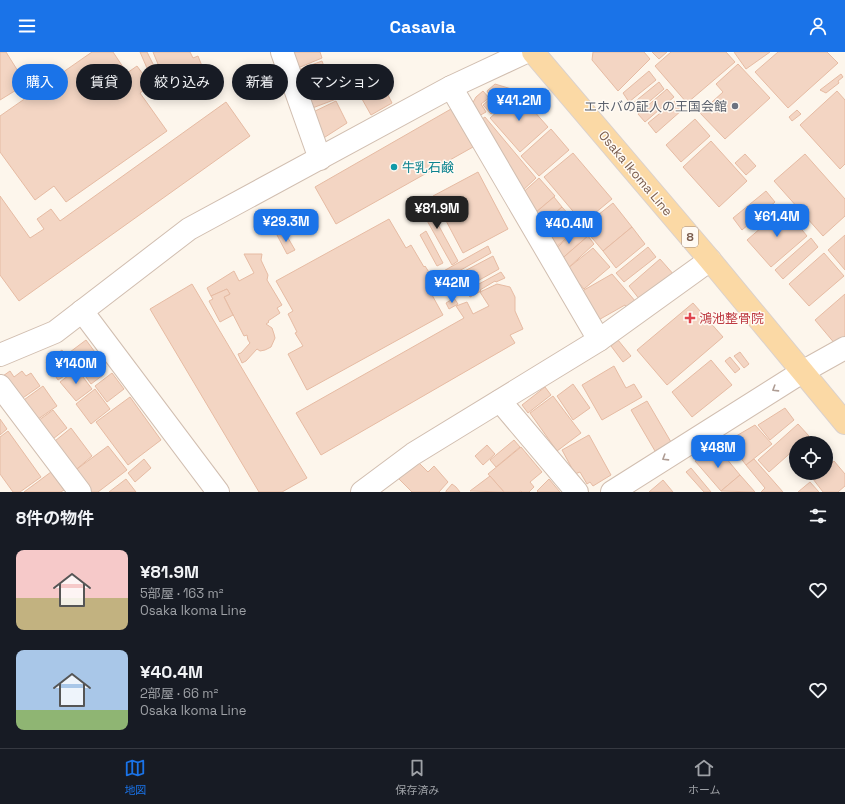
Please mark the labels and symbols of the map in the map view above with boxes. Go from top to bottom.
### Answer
pin: ¥41.2M [486,88,552,122]
place label: エホバの証人の王国会館 [584,98,727,115]
marker: エホバの証人の王国会館 [730,101,740,111]
street label: Osaka Ikoma Line [595,127,676,220]
place label: 牛乳石鹸 [402,159,454,176]
marker: 牛乳石鹸 [389,162,399,172]
pin: ¥81.9M [404,196,470,230]
pin: ¥61.4M [744,204,810,238]
pin: ¥29.3M [253,209,319,243]
pin: ¥40.4M [536,211,602,245]
road number: 8 [682,227,698,247]
pin: ¥42M [428,270,476,304]
place label: 鴻池整骨院 [699,310,764,327]
marker: 鴻池整骨院 [684,312,696,324]
pin: ¥140M [48,351,104,385]
one-way arrow [772,384,779,392]
pin: ¥48M [694,435,742,469]
one-way arrow [662,454,669,461]

